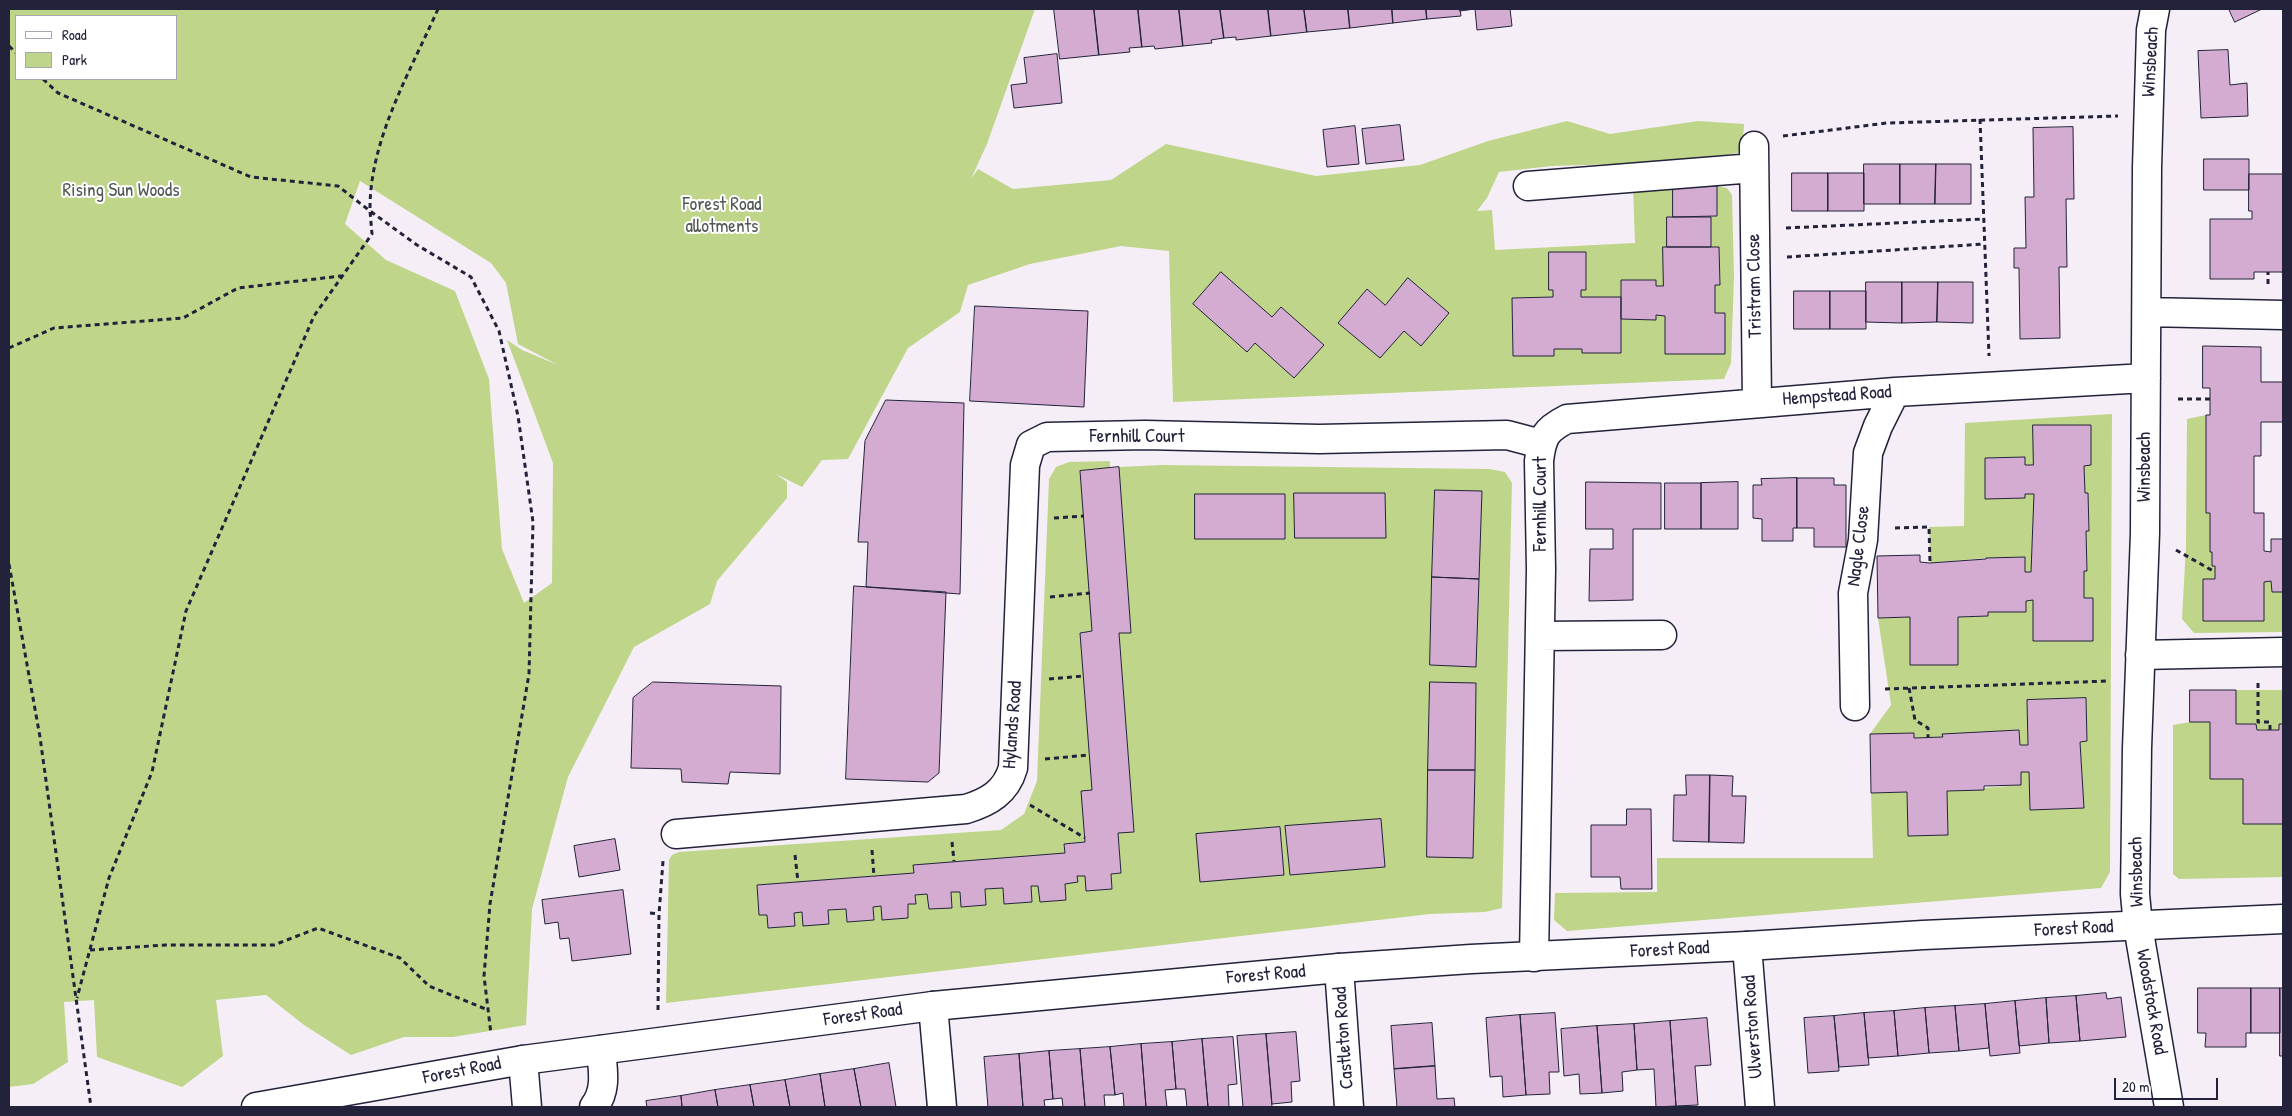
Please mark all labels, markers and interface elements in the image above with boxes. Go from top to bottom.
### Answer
legend [15,15,178,80]
text: Road [62,24,87,45]
street label: Winsbeach [2138,26,2164,98]
text: Park [62,49,87,70]
park label: Rising Sun Woods [63,180,179,202]
park label: Forest Road allotments [682,194,762,238]
street label: Tristram Close [1743,234,1767,338]
street label: Hempstead Road [1782,381,1892,411]
street label: Fernhill Court [1090,426,1184,448]
street label: Winsbeach [2134,432,2156,502]
street label: Fernhill Court [1530,457,1552,551]
street label: Nagle Close [1843,504,1875,588]
street label: Hylands Road [999,680,1027,770]
street label: Winsbeach [2125,837,2149,907]
street label: Forest Road [2034,916,2114,942]
street label: Forest Road [1630,937,1710,963]
street label: Woodstock Road [2131,947,2171,1057]
street label: Forest Road [1226,960,1306,990]
street label: Ulverston Road [1738,975,1768,1079]
street label: Castleton Road [1329,986,1359,1090]
street label: Forest Road [822,998,904,1032]
street label: Forest Road [421,1052,503,1090]
scale bar [2117,1068,2221,1100]
text: 20 m [2122,1076,2149,1097]

